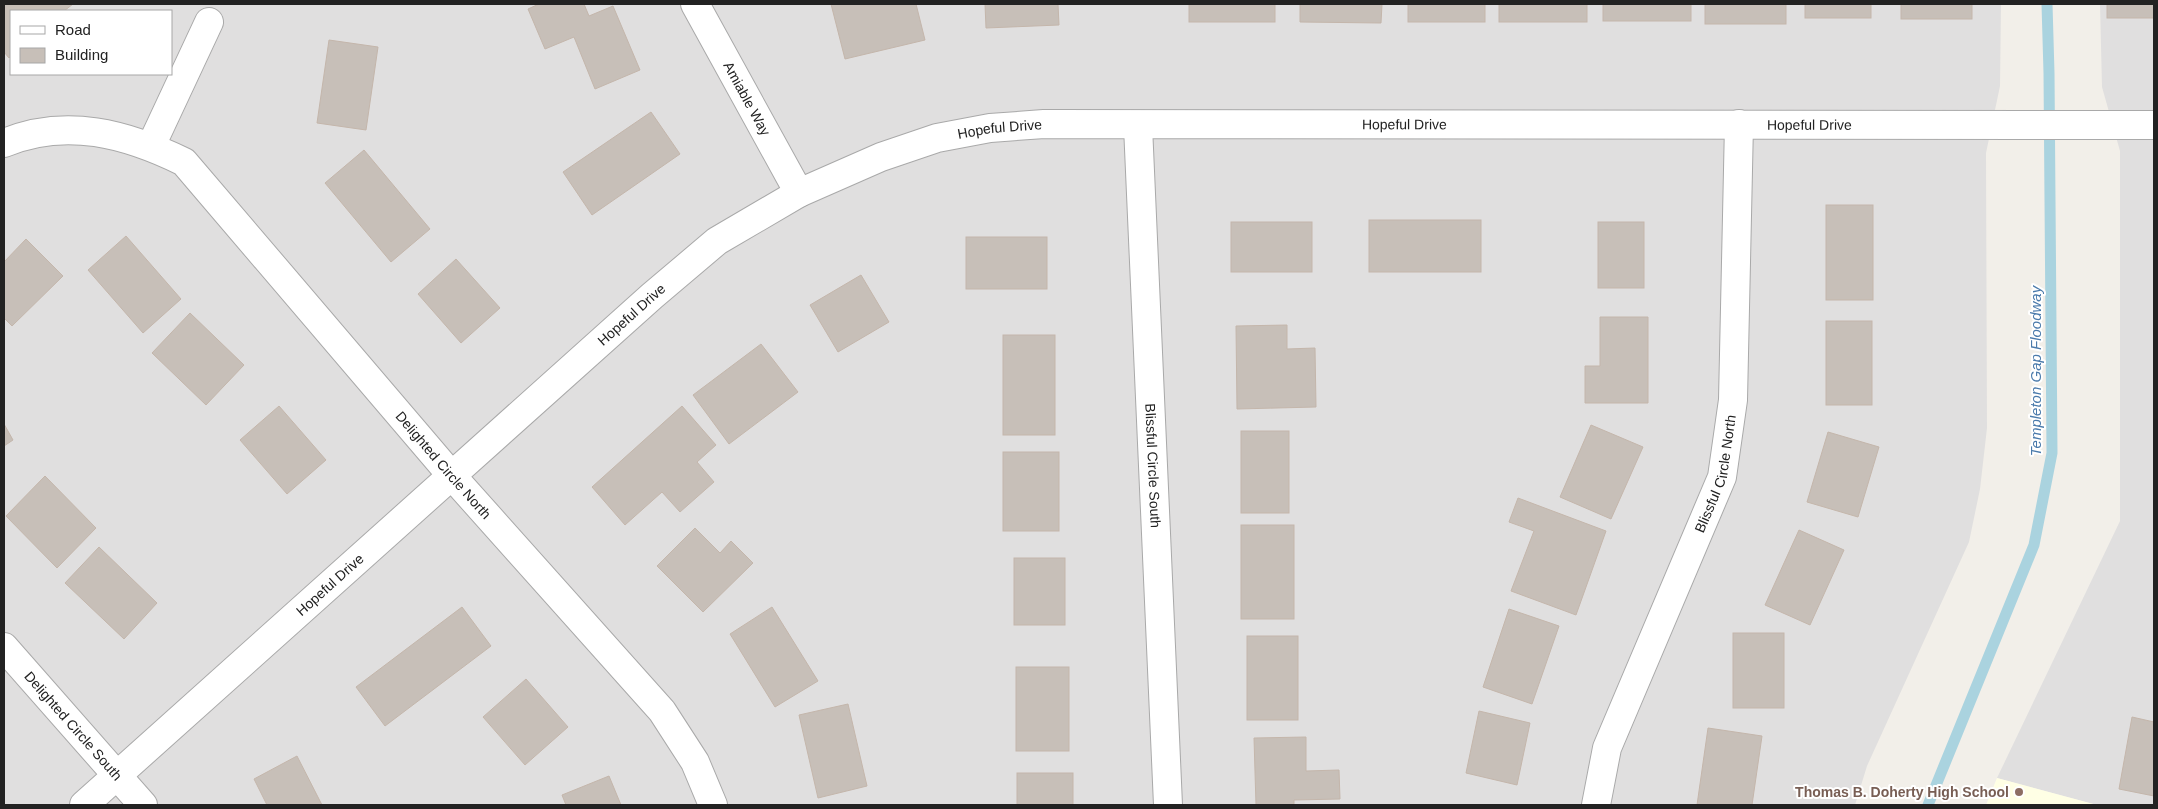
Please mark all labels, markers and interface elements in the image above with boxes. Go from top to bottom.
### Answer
legend [10,10,172,75]
text: Road [55,21,91,38]
text: Building [55,46,108,63]
street label: Amiable Way [720,59,774,138]
street label: Hopeful Drive [956,116,1043,142]
street label: Hopeful Drive [1362,116,1447,132]
street label: Hopeful Drive [1767,117,1852,133]
street label: Hopeful Drive [594,280,669,349]
water label: Templeton Gap Floodway [2027,284,2044,456]
street label: Blissful Circle South [1142,403,1164,528]
street label: Delighted Circle North [392,408,494,522]
street label: Blissful Circle North [1691,414,1739,535]
street label: Hopeful Drive [293,550,367,619]
street label: Delighted Circle South [21,668,125,783]
place label: Thomas B. Doherty High School [1795,784,2009,800]
marker: Thomas B. Doherty High School [2013,786,2025,798]

